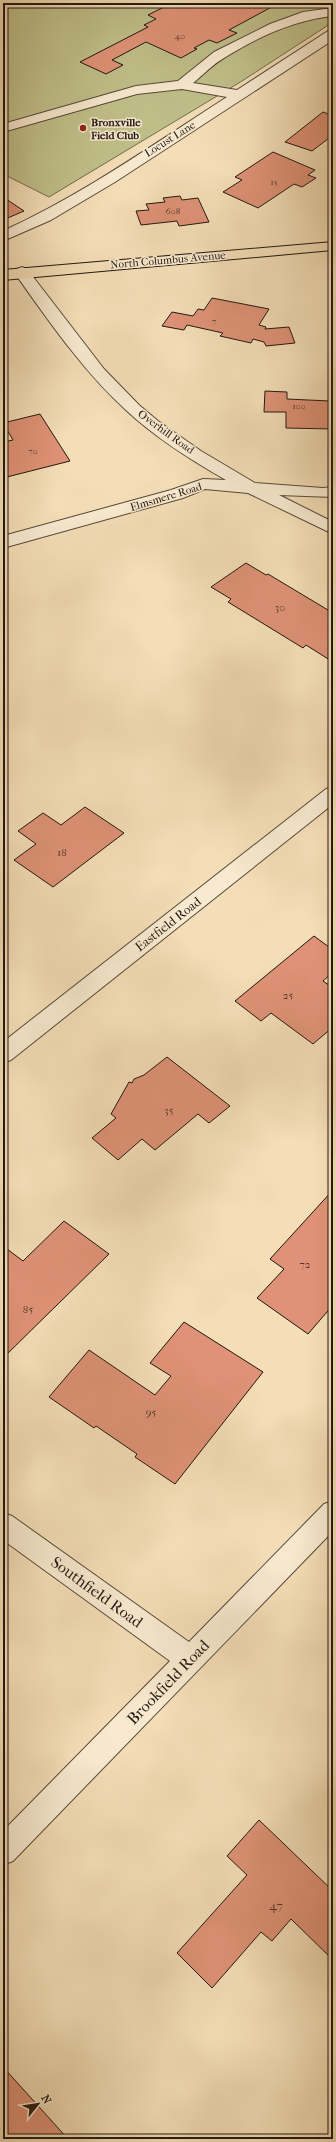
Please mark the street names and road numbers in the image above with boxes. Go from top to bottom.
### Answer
street label: Locust Lane [142,118,198,160]
street label: North Columbus Avenue [110,248,227,272]
street label: Overhill Road [135,407,197,457]
street label: Elmsmere Road [129,480,204,514]
street label: Eastfield Road [132,893,205,954]
street label: Southfield Road [47,1552,147,1632]
street label: Brookfield Road [123,1636,213,1728]

